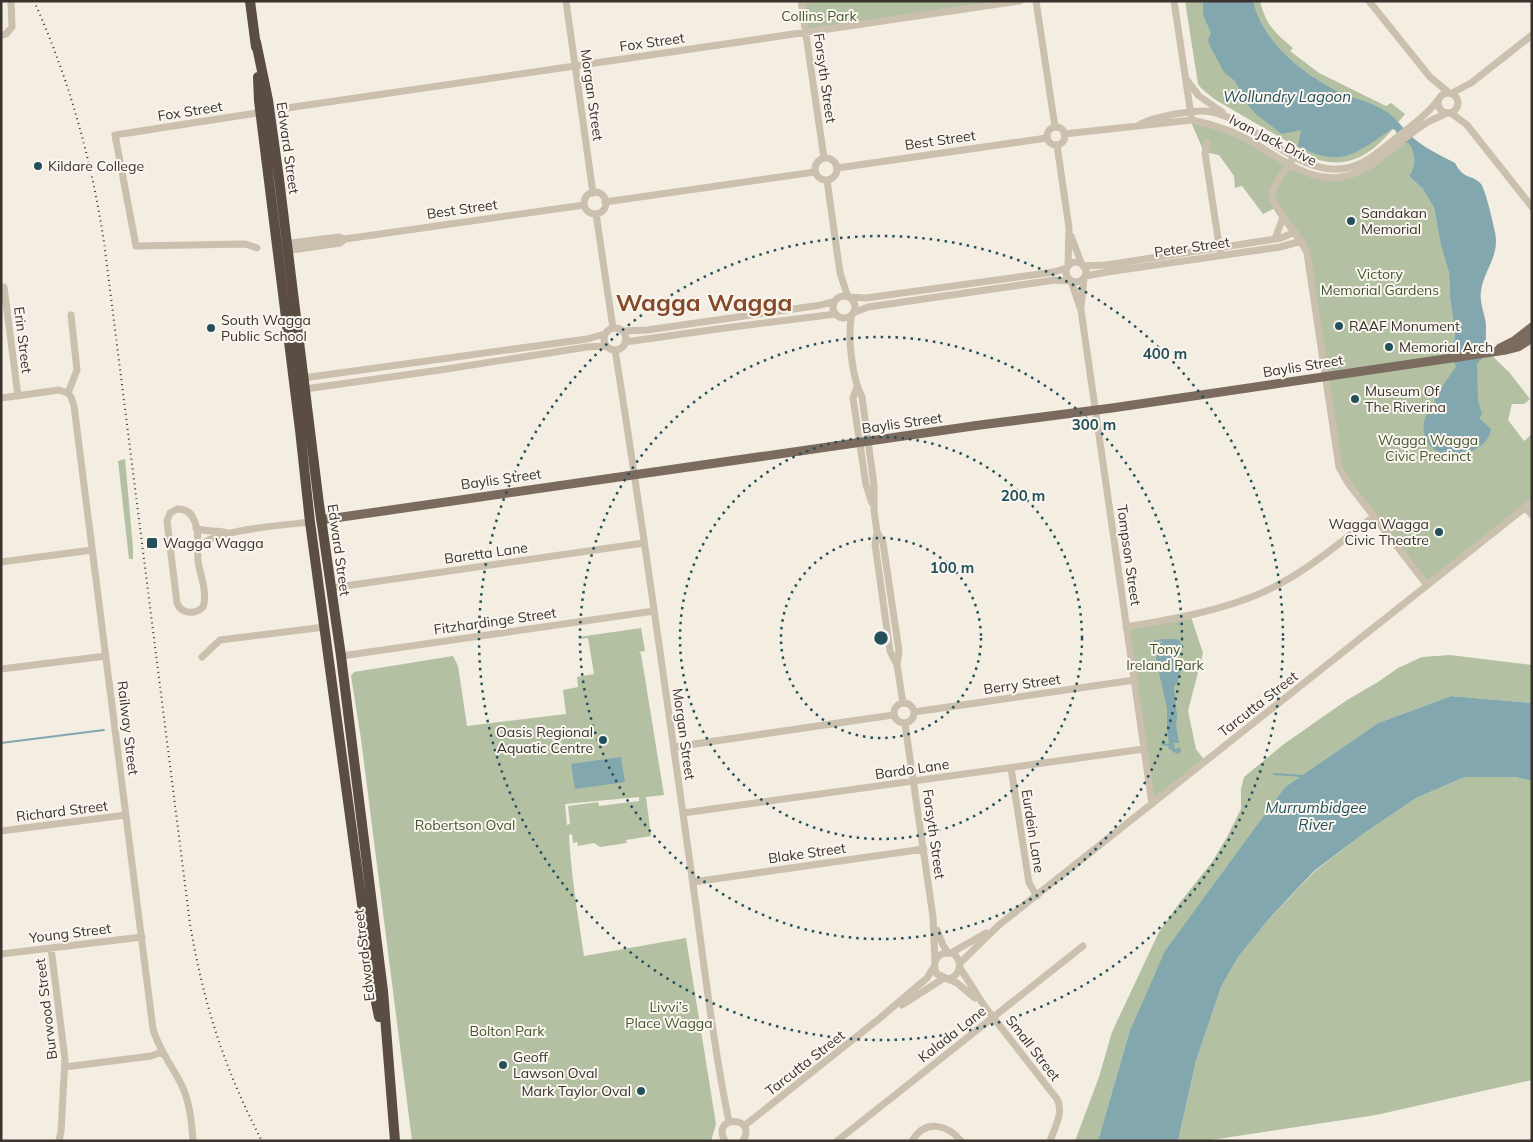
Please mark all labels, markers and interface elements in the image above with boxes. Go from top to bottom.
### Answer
park label: Collins Park [781,7,857,25]
street label: Fox Street [618,29,686,55]
street label: Forsyth Street [810,32,840,124]
street label: Morgan Street [577,48,607,142]
water label: Wollundry Lagoon [1223,87,1351,106]
street label: Fox Street [156,97,224,125]
street label: Edward Street [273,101,303,195]
street label: Ivan Jack Drive [1226,110,1320,170]
street label: Best Street [903,126,977,154]
place label: Kildare College [48,157,144,175]
marker: Kildare College [32,160,44,172]
street label: Best Street [425,195,499,223]
place label: Sandakan Memorial [1361,204,1427,238]
marker: Sandakan Memorial [1345,215,1357,227]
street label: Peter Street [1153,233,1231,261]
park label: Victory Memorial Gardens [1321,265,1439,299]
district label: Wagga Wagga [616,287,792,317]
street label: Erin Street [10,306,36,375]
place label: South Wagga Public School [221,311,311,345]
place label: RAAF Monument [1349,317,1460,335]
marker: RAAF Monument [1333,320,1345,332]
marker: South Wagga Public School [205,322,217,334]
place label: Memorial Arch [1399,338,1493,356]
marker: Memorial Arch [1383,341,1395,353]
text: 400 m [1143,344,1187,363]
street label: Baylis Street [1261,351,1345,381]
place label: Museum Of The Riverina [1365,382,1446,416]
marker: Museum Of The Riverina [1349,393,1361,405]
street label: Baylis Street [861,408,944,438]
text: 300 m [1072,415,1116,434]
park label: Wagga Wagga Civic Precinct [1378,431,1478,465]
street label: Baylis Street [460,464,543,494]
text: 200 m [1001,486,1045,505]
street label: Edward Street [324,503,354,597]
street label: Tompson Street [1113,503,1145,607]
place label: Wagga Wagga Civic Theatre [1328,515,1429,549]
marker: Wagga Wagga Civic Theatre [1433,526,1445,538]
place label: Wagga Wagga [163,534,264,552]
marker: Wagga Wagga [145,536,159,550]
street label: Baretta Lane [443,538,529,568]
text: 100 m [930,558,974,577]
street label: Fitzhardinge Street [433,603,557,638]
centre of rings [872,629,890,647]
park label: Tony Ireland Park [1126,640,1205,674]
street label: Tarcutta Street [1215,667,1302,741]
street label: Berry Street [982,670,1062,698]
street label: Railway Street [113,680,143,776]
street label: Morgan Street [669,687,699,781]
place label: Oasis Regional Aquatic Centre [496,723,593,757]
marker: Oasis Regional Aquatic Centre [597,734,609,746]
street label: Bardo Lane [874,755,950,783]
street label: Forsyth Street [919,788,949,880]
street label: Eurdein Lane [1018,788,1048,874]
street label: Richard Street [15,796,109,826]
water label: Murrumbidgee River [1265,798,1367,834]
park label: Robertson Oval [415,816,515,834]
street label: Blake Street [767,839,847,867]
street label: Edward Street [349,908,379,1002]
street label: Young Street [27,919,112,947]
street label: Burwood Street [31,957,61,1061]
park label: Livvi’s Place Wagga [625,998,713,1032]
street label: Kalada Lane [914,1002,990,1066]
street label: Small Street [1002,1012,1064,1085]
park label: Bolton Park [470,1022,545,1040]
street label: Tarcutta Street [762,1026,849,1100]
place label: Geoff Lawson Oval [513,1048,598,1082]
marker: Geoff Lawson Oval [497,1059,509,1071]
place label: Mark Taylor Oval [522,1082,631,1100]
marker: Mark Taylor Oval [635,1085,647,1097]

